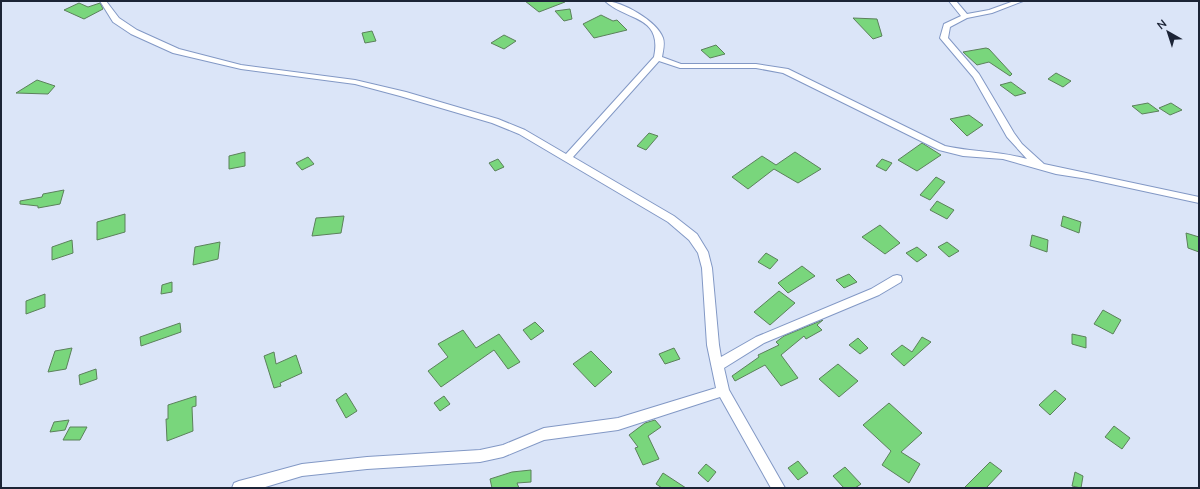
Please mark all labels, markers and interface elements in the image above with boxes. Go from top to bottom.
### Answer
north arrow [1148,12,1188,52]
text: N [1154,16,1170,33]

